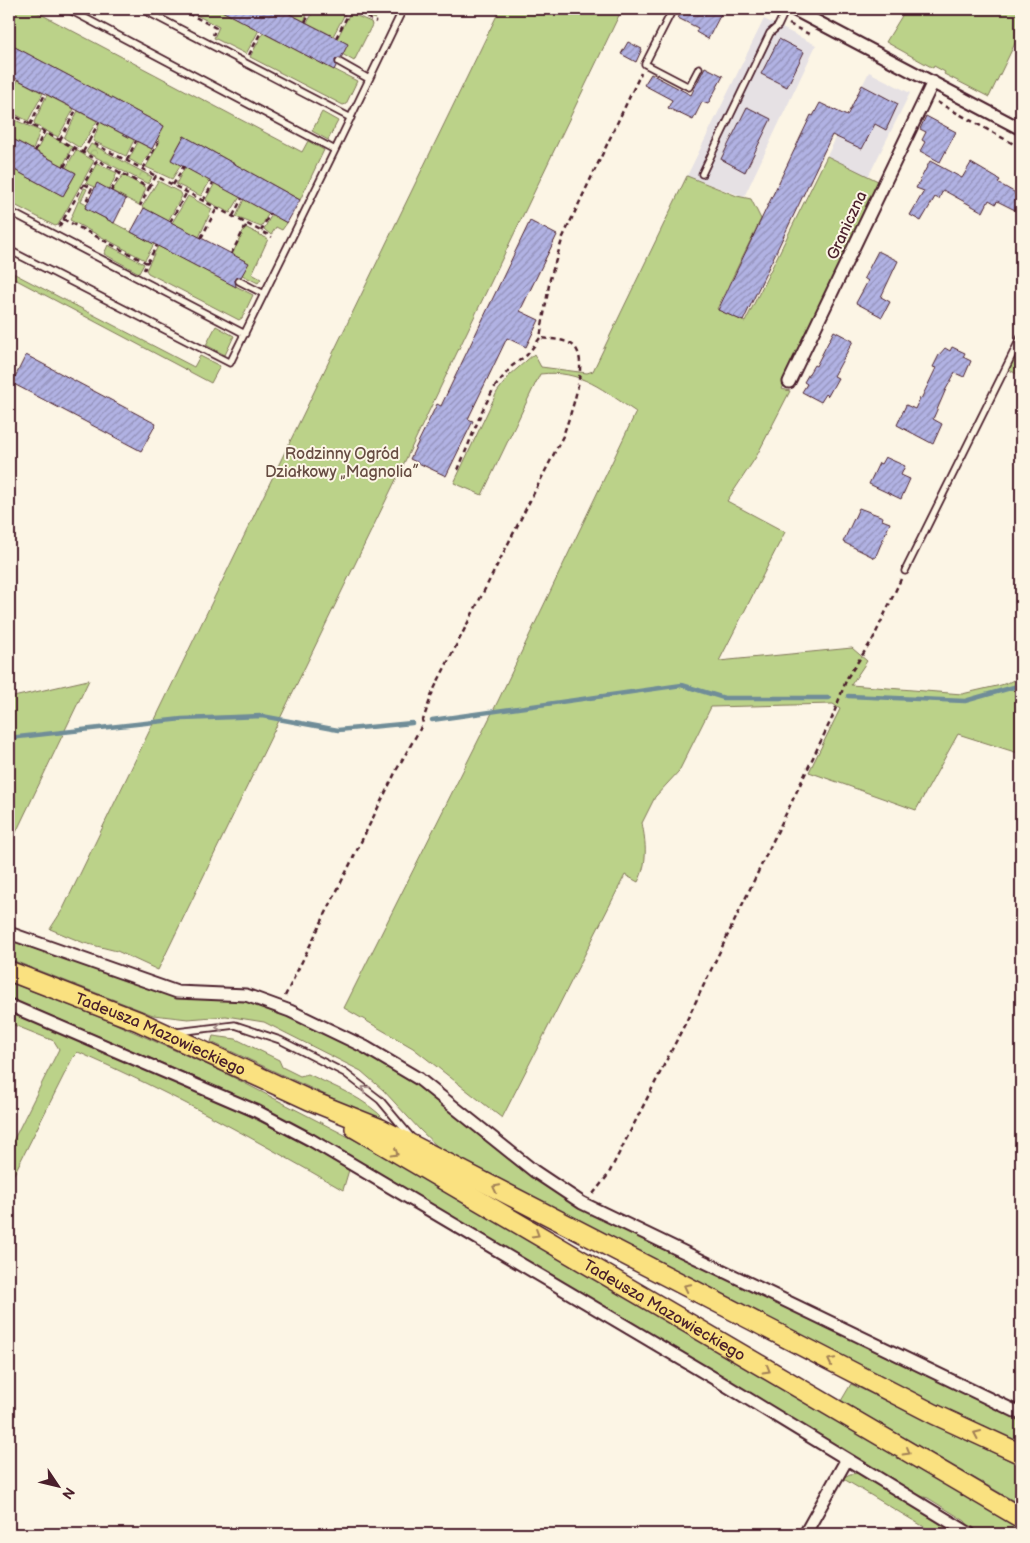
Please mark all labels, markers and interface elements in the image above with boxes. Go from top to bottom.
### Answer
street label: Graniczna [823,188,872,263]
park label: Rodzinny Ogród Działkowy „Magnolia” [265,445,419,482]
street label: Tadeusza Mazowieckiego [72,989,248,1080]
one-way arrow [214,1021,222,1032]
one-way arrow [361,1086,371,1095]
one-way arrow [390,1146,399,1156]
one-way arrow [492,1184,501,1194]
one-way arrow [531,1227,540,1237]
street label: Tadeusza Mazowieckiego [580,1256,749,1366]
one-way arrow [683,1283,692,1293]
one-way arrow [828,1357,837,1367]
one-way arrow [761,1364,770,1374]
one-way arrow [973,1429,982,1440]
one-way arrow [901,1446,910,1456]
north arrow [32,1460,82,1510]
text: N [58,1484,78,1502]

